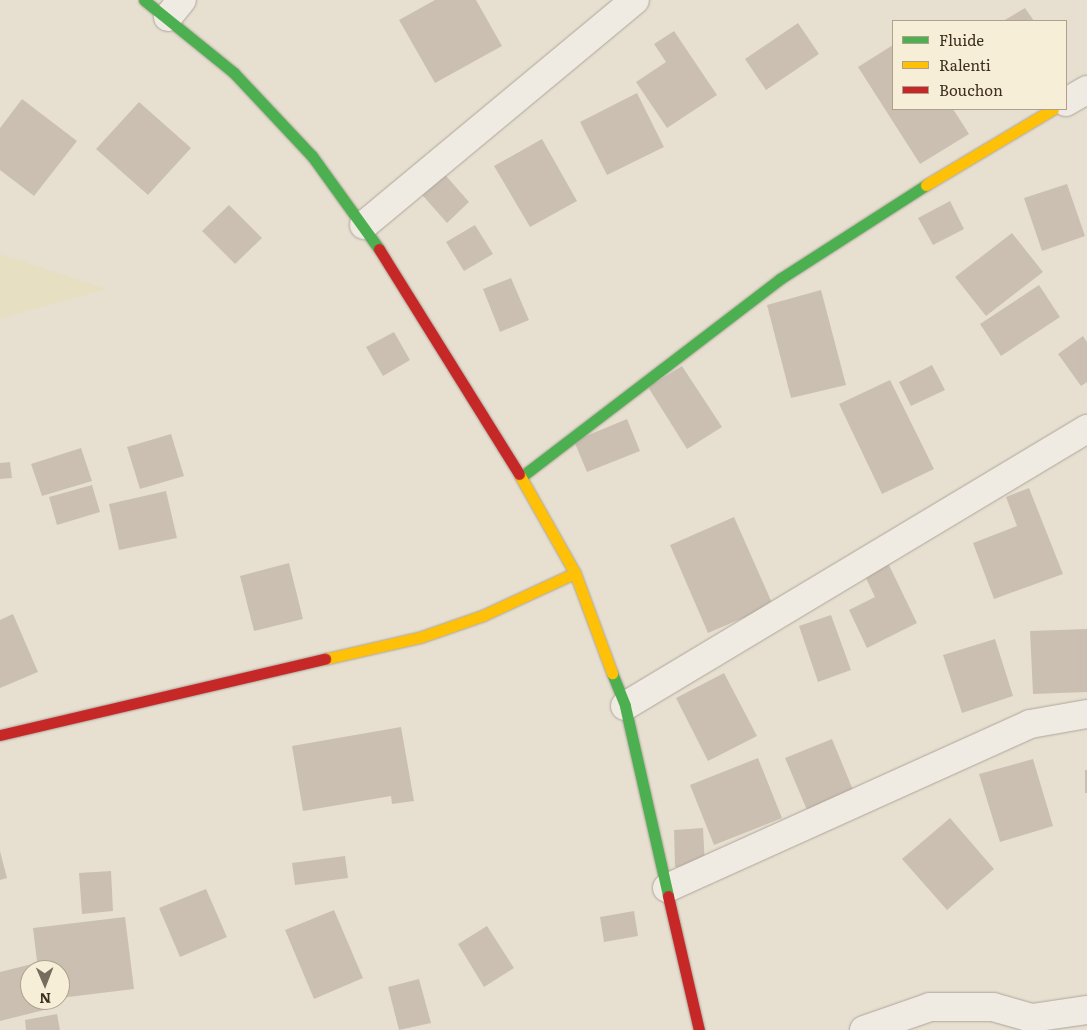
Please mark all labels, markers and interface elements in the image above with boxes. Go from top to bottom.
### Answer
legend [892,20,1067,110]
text: Fluide [939,28,984,51]
text: Ralenti [939,53,991,76]
text: Bouchon [939,78,1003,101]
north arrow [20,960,70,1010]
text: N [39,989,51,1009]

